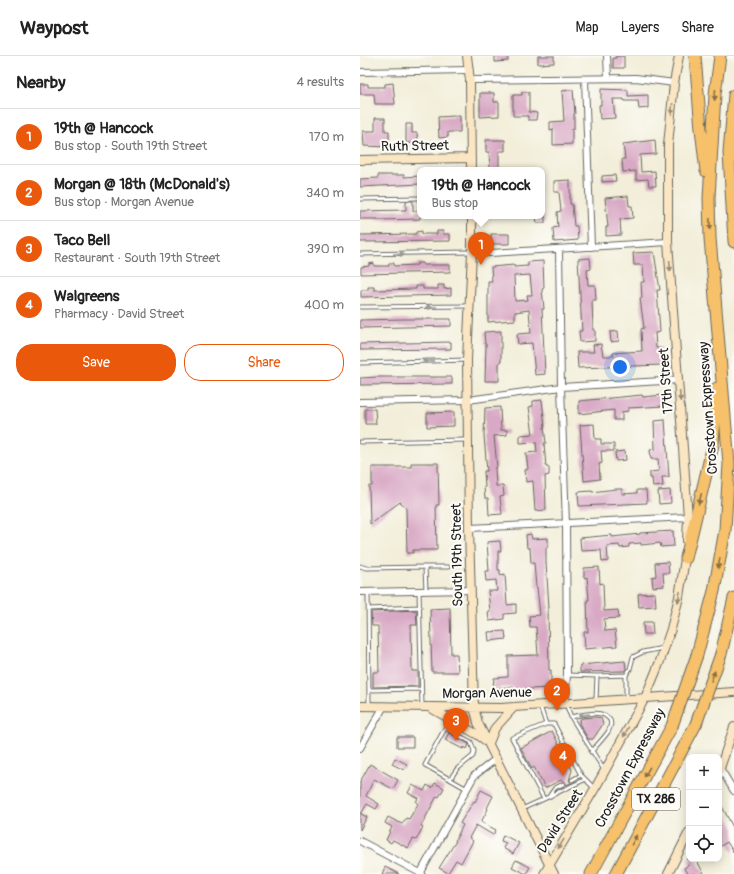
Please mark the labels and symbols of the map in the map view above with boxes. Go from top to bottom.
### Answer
one-way arrow [712,89,719,101]
one-way arrow [669,103,675,115]
street label: Ruth Street [381,137,450,155]
one-way arrow [707,218,713,231]
pin: 1 [468,232,494,265]
one-way arrow [393,251,406,257]
one-way arrow [667,260,674,272]
one-way arrow [424,304,437,310]
street label: Crosstown Expressway [695,341,721,475]
street label: 17th Street [655,347,677,415]
your location [610,357,630,377]
one-way arrow [421,358,434,364]
one-way arrow [676,390,683,402]
one-way arrow [697,493,703,505]
street label: South 19th Street [448,503,466,607]
one-way arrow [716,557,722,569]
one-way arrow [675,591,681,604]
one-way arrow [710,669,716,681]
pin: 2 [544,678,570,711]
street label: Morgan Avenue [442,684,532,702]
street label: Crosstown Expressway [591,705,669,831]
pin: 3 [443,708,469,741]
one-way arrow [578,712,590,718]
one-way arrow [623,726,630,738]
pin: 4 [550,743,576,776]
one-way arrow [643,766,650,778]
street label: David Street [534,786,586,856]
road number: TX 286 [632,788,680,810]
one-way arrow [631,834,638,845]
one-way arrow [557,839,565,849]

